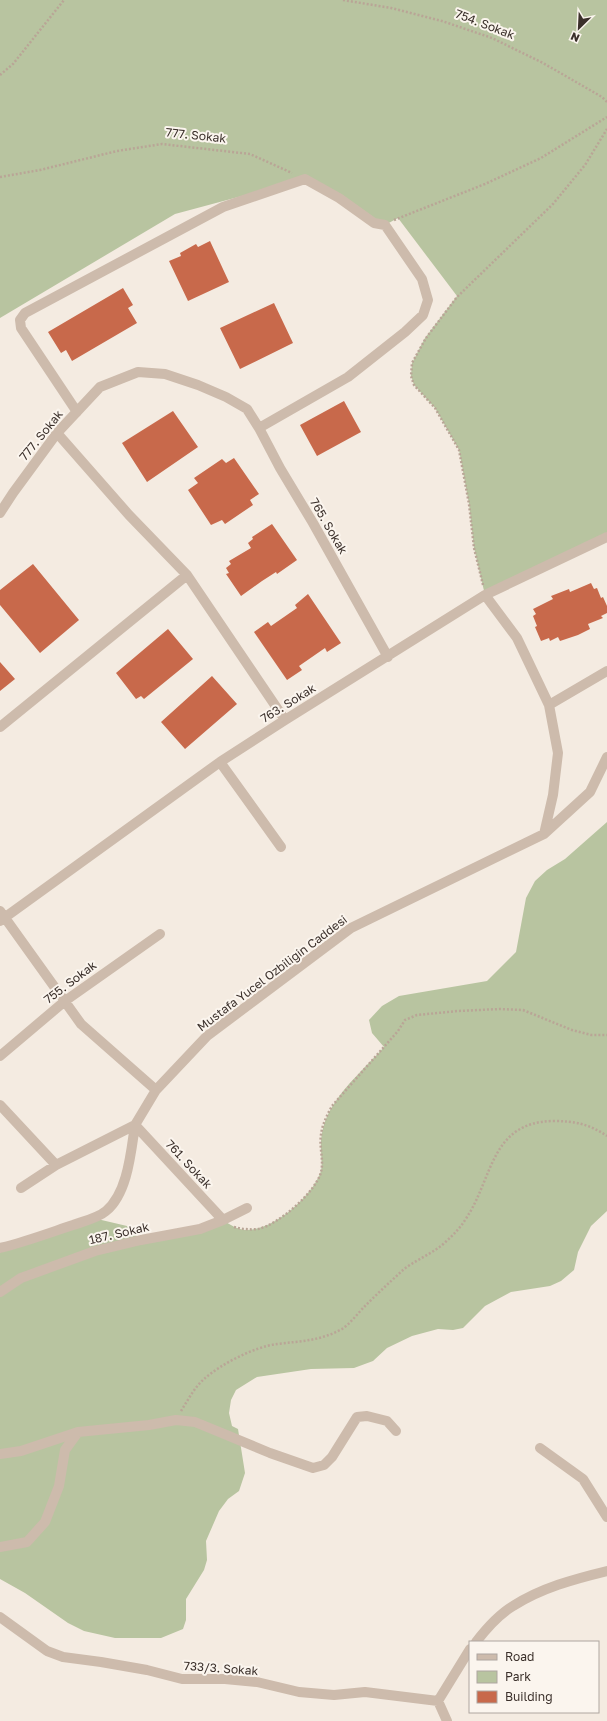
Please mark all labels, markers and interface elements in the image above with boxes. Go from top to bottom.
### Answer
street label: 754. Sokak [453,6,517,42]
north arrow [559,8,599,48]
text: N [568,30,581,45]
street label: 777. Sokak [165,124,227,146]
street label: 777. Sokak [16,406,66,463]
street label: 765. Sokak [307,495,351,557]
street label: 763. Sokak [258,680,319,726]
street label: Mustafa Yucel Ozbiligin Caddesi [194,912,350,1034]
street label: 755. Sokak [41,957,99,1007]
street label: 761. Sokak [163,1137,215,1192]
street label: 187. Sokak [87,1219,151,1247]
legend [469,1641,599,1713]
text: Road [505,1649,534,1664]
street label: 733/3. Sokak [183,1658,259,1678]
text: Park [505,1669,531,1684]
text: Building [505,1689,553,1704]

